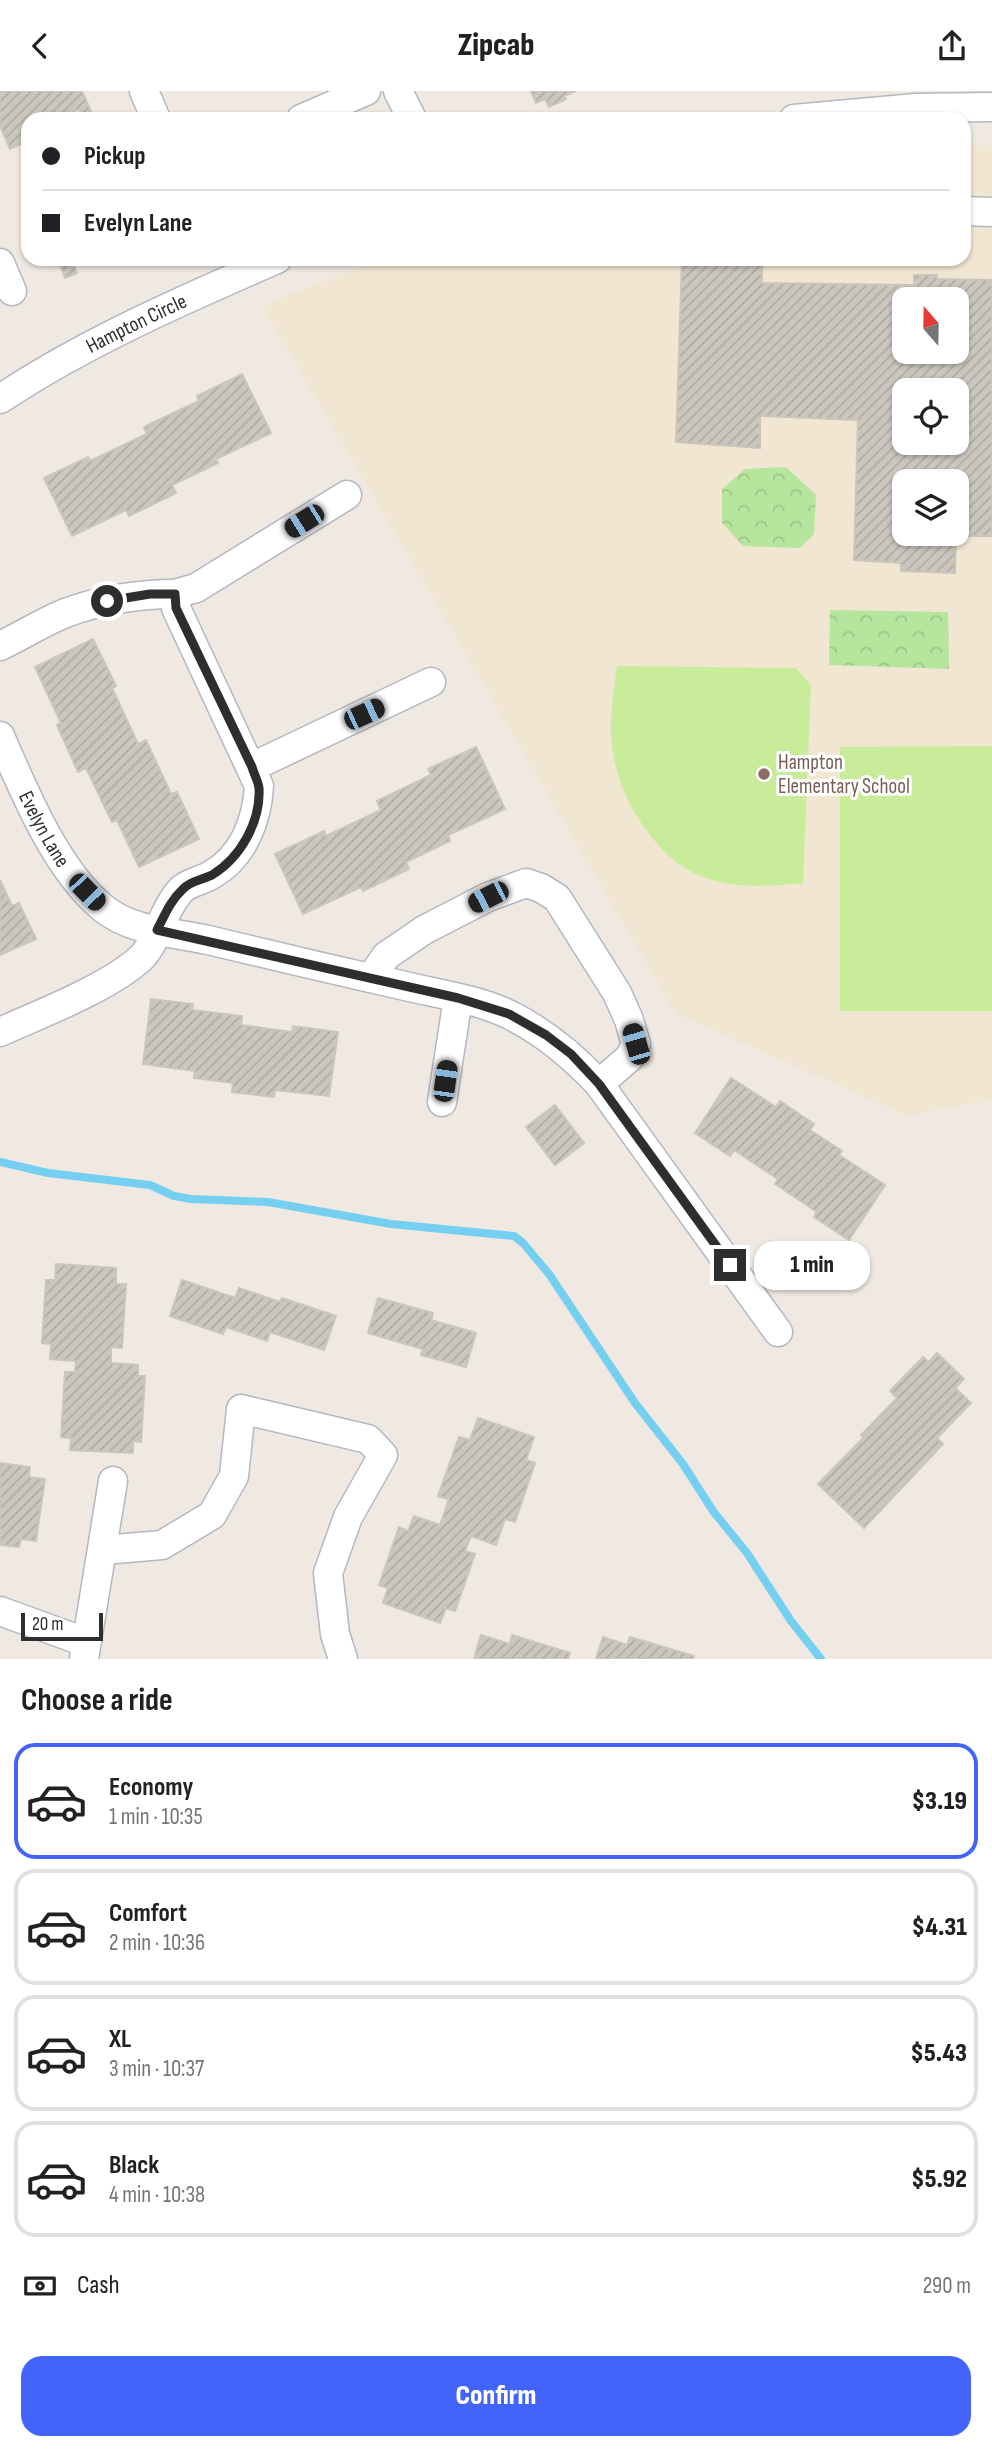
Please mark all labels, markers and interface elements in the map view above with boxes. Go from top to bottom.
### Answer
text: Zipcab [458,26,534,65]
icon: back [21,27,59,65]
icon: share [933,27,971,65]
text: Pickup [84,141,146,172]
text: Evelyn Lane [84,208,192,239]
north arrow [892,287,970,364]
map controls [892,287,969,546]
street label: Hampton Circle [82,288,190,358]
button: locate [892,378,969,455]
button: layers [892,469,969,546]
car [281,501,328,541]
route start [91,585,123,617]
car [341,696,388,732]
place label: Hampton Elementary School [778,750,910,799]
marker: Hampton Elementary School [756,766,772,782]
street label: Evelyn Lane [14,787,75,872]
car [65,870,110,914]
car [465,878,512,916]
car [621,1021,652,1067]
car [432,1059,459,1103]
callout: 1 min [754,1241,870,1289]
route end [714,1249,746,1281]
text: 1 min [790,1251,834,1279]
scale bar [21,1610,103,1642]
text: 20 m [32,1613,64,1636]
text: Choose a ride [21,1681,173,1720]
icon: car [25,1770,88,1833]
text: Economy [109,1772,193,1803]
text: $3.19 [912,1786,967,1817]
text: 1 min · 10:35 [109,1803,203,1831]
icon: car [25,1896,88,1959]
text: Comfort [109,1898,187,1929]
text: $4.31 [912,1912,967,1943]
text: 2 min · 10:36 [109,1929,205,1957]
icon: car [25,2022,88,2085]
text: XL [109,2024,131,2055]
text: $5.43 [910,2038,967,2069]
text: 3 min · 10:37 [109,2055,204,2083]
icon: car [25,2148,88,2211]
text: Black [109,2150,159,2181]
text: $5.92 [911,2164,967,2195]
text: 4 min · 10:38 [109,2181,205,2209]
icon: cash [21,2267,59,2305]
text: Cash [77,2270,120,2301]
text: 290 m [923,2272,971,2300]
button: Confirm [21,2356,971,2436]

